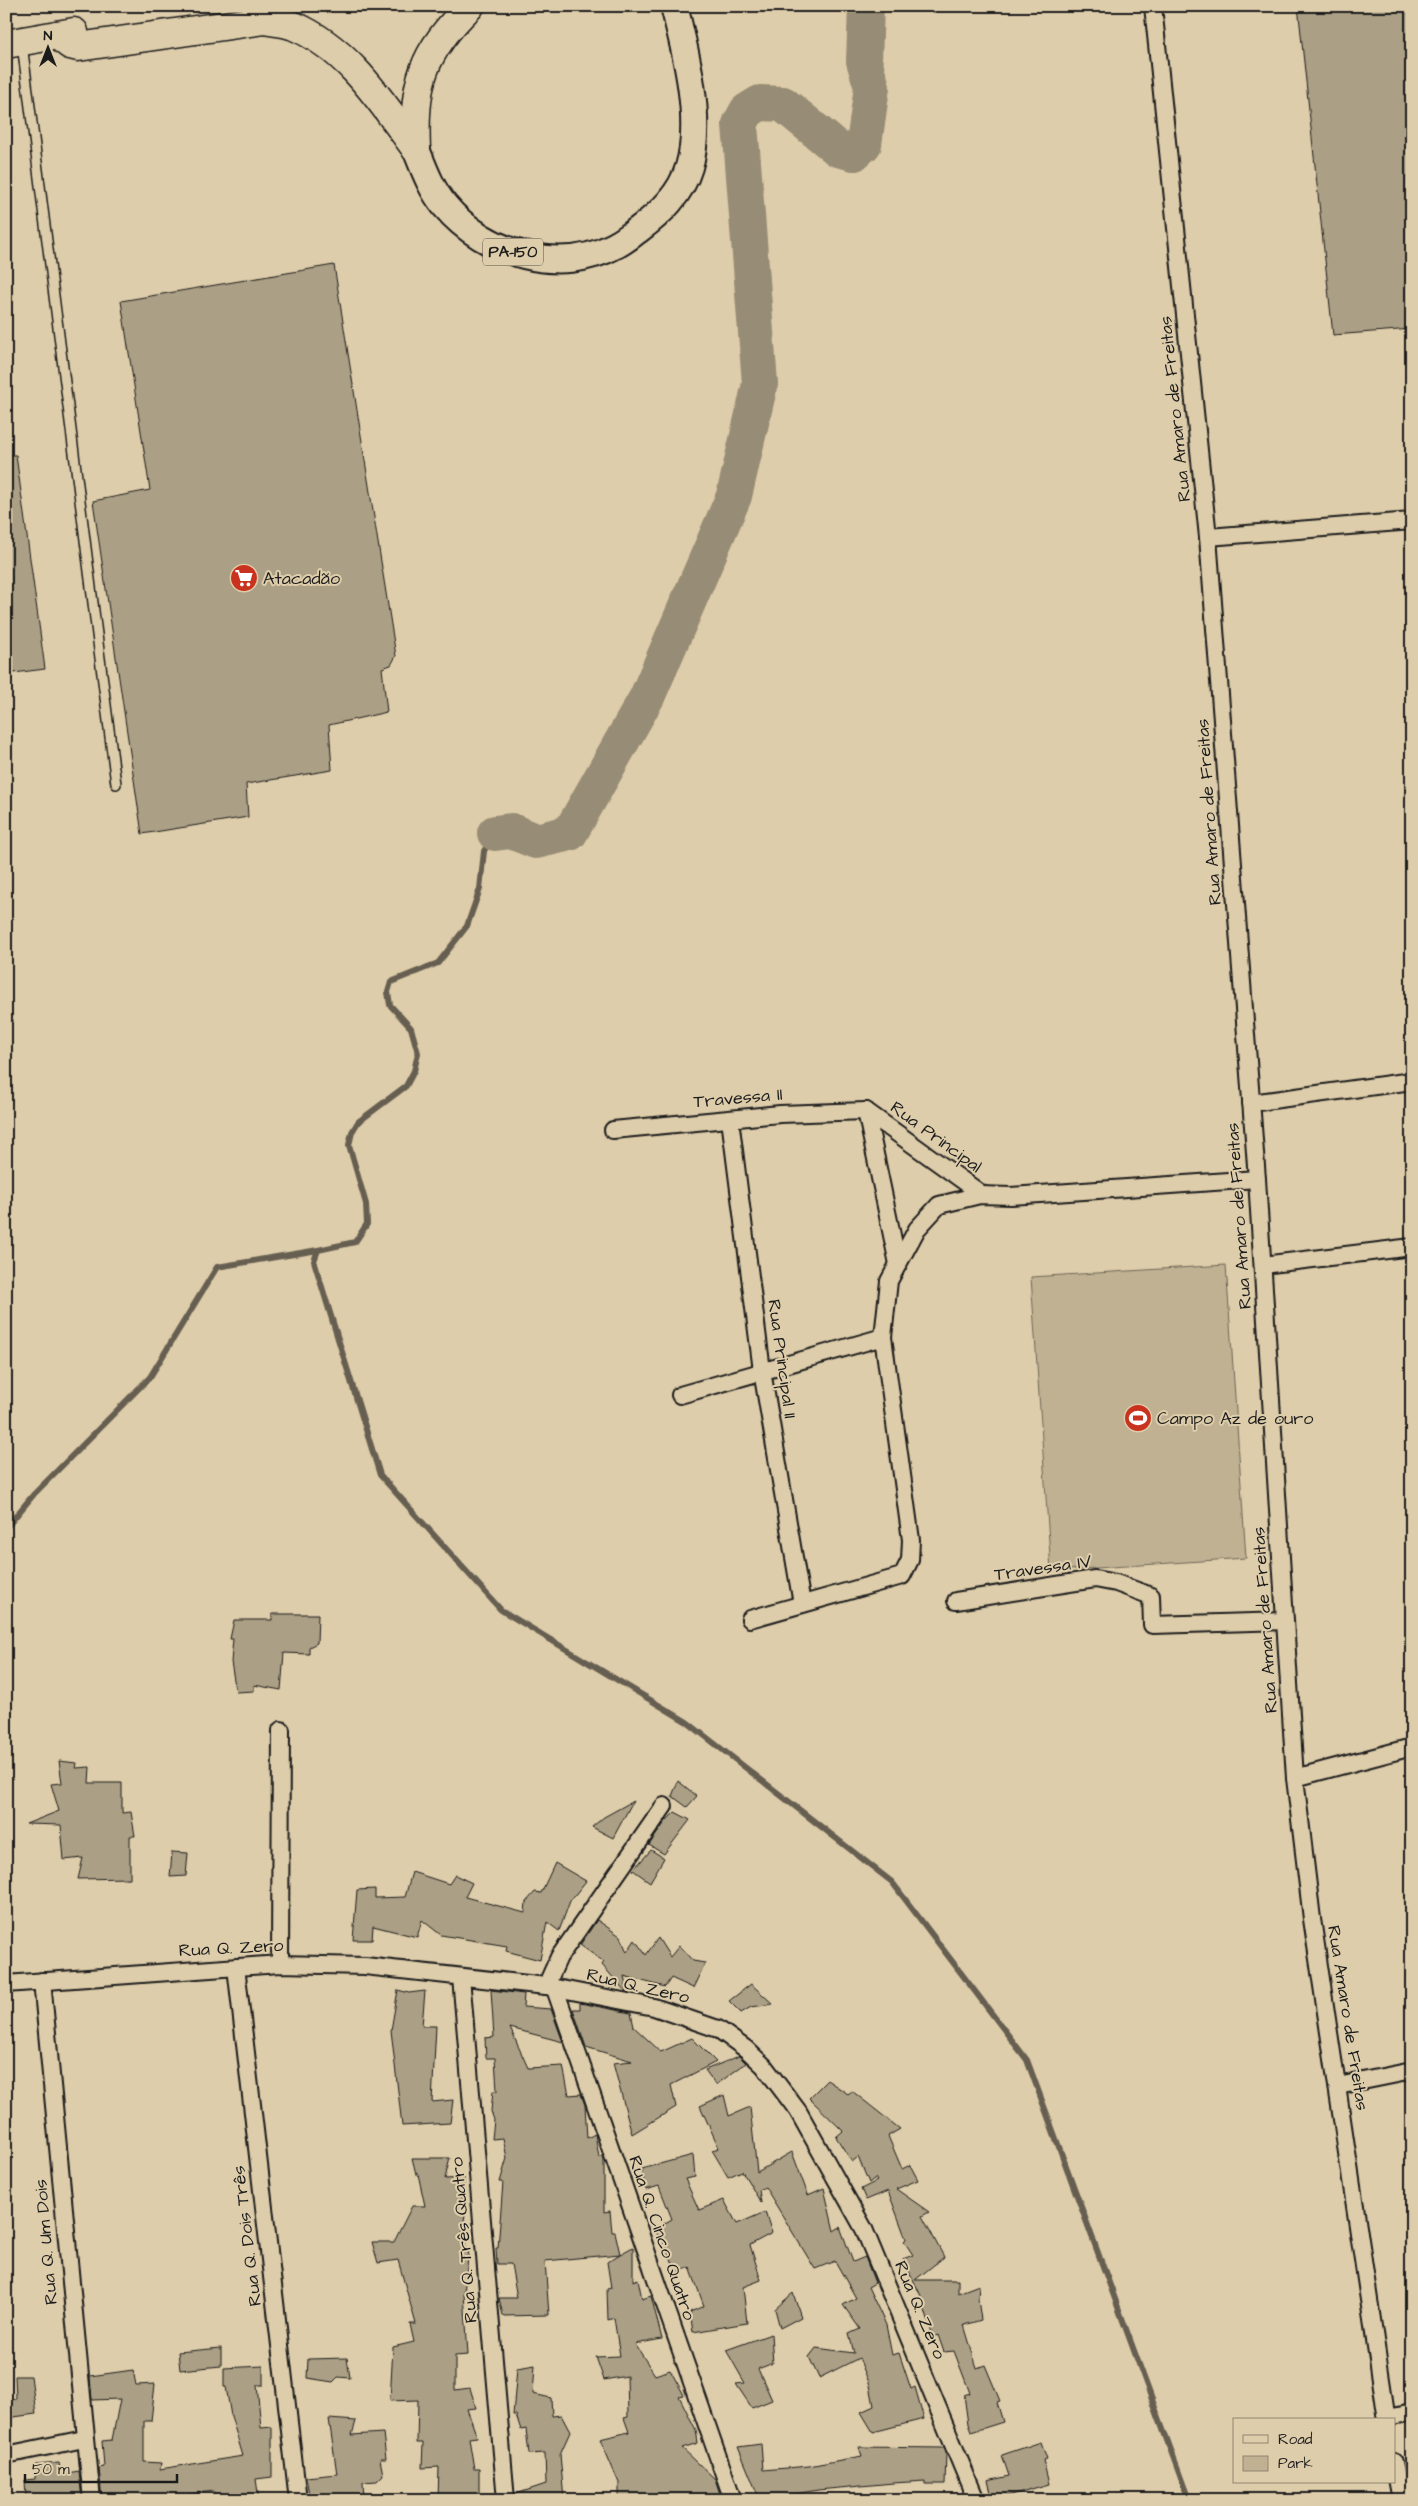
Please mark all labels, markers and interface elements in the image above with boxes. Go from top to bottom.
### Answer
north arrow [22,22,72,72]
text: N [44,26,53,46]
road number: PA-150 [483,238,543,266]
street label: Rua Amaro de Freitas [1153,315,1197,503]
supermarket icon: Atacadão [229,563,259,593]
place label: Atacadão [263,566,340,591]
street label: Rua Amaro de Freitas [1190,718,1228,906]
street label: Travessa II [692,1082,784,1114]
street label: Rua Principal [885,1095,987,1179]
street label: Rua Amaro de Freitas [1220,1122,1258,1310]
street label: Rua Principal II [761,1298,803,1420]
sports icon: Campo Az de ouro [1123,1403,1153,1433]
place label: Campo Az de ouro [1157,1406,1313,1431]
street label: Rua Amaro de Freitas [1246,1526,1284,1714]
street label: Travessa IV [993,1549,1093,1587]
street label: Rua Amaro de Freitas [1321,1924,1375,2112]
street label: Rua Q. Zero [178,1933,284,1963]
street label: Rua Q. Zero [584,1962,692,2010]
street label: Rua Q. Cinco Quatro [622,2152,702,2324]
street label: Rua Q. Três Quatro [444,2156,484,2324]
street label: Rua Q. Dois Três [226,2164,268,2308]
street label: Rua Q. Um Dois [28,2178,64,2306]
street label: Rua Q. Zero [888,2257,952,2363]
legend [1233,2418,1396,2484]
text: Road [1278,2429,1313,2450]
scale bar [25,2451,178,2483]
text: Park [1278,2453,1313,2474]
text: 50 m [32,2459,70,2480]

